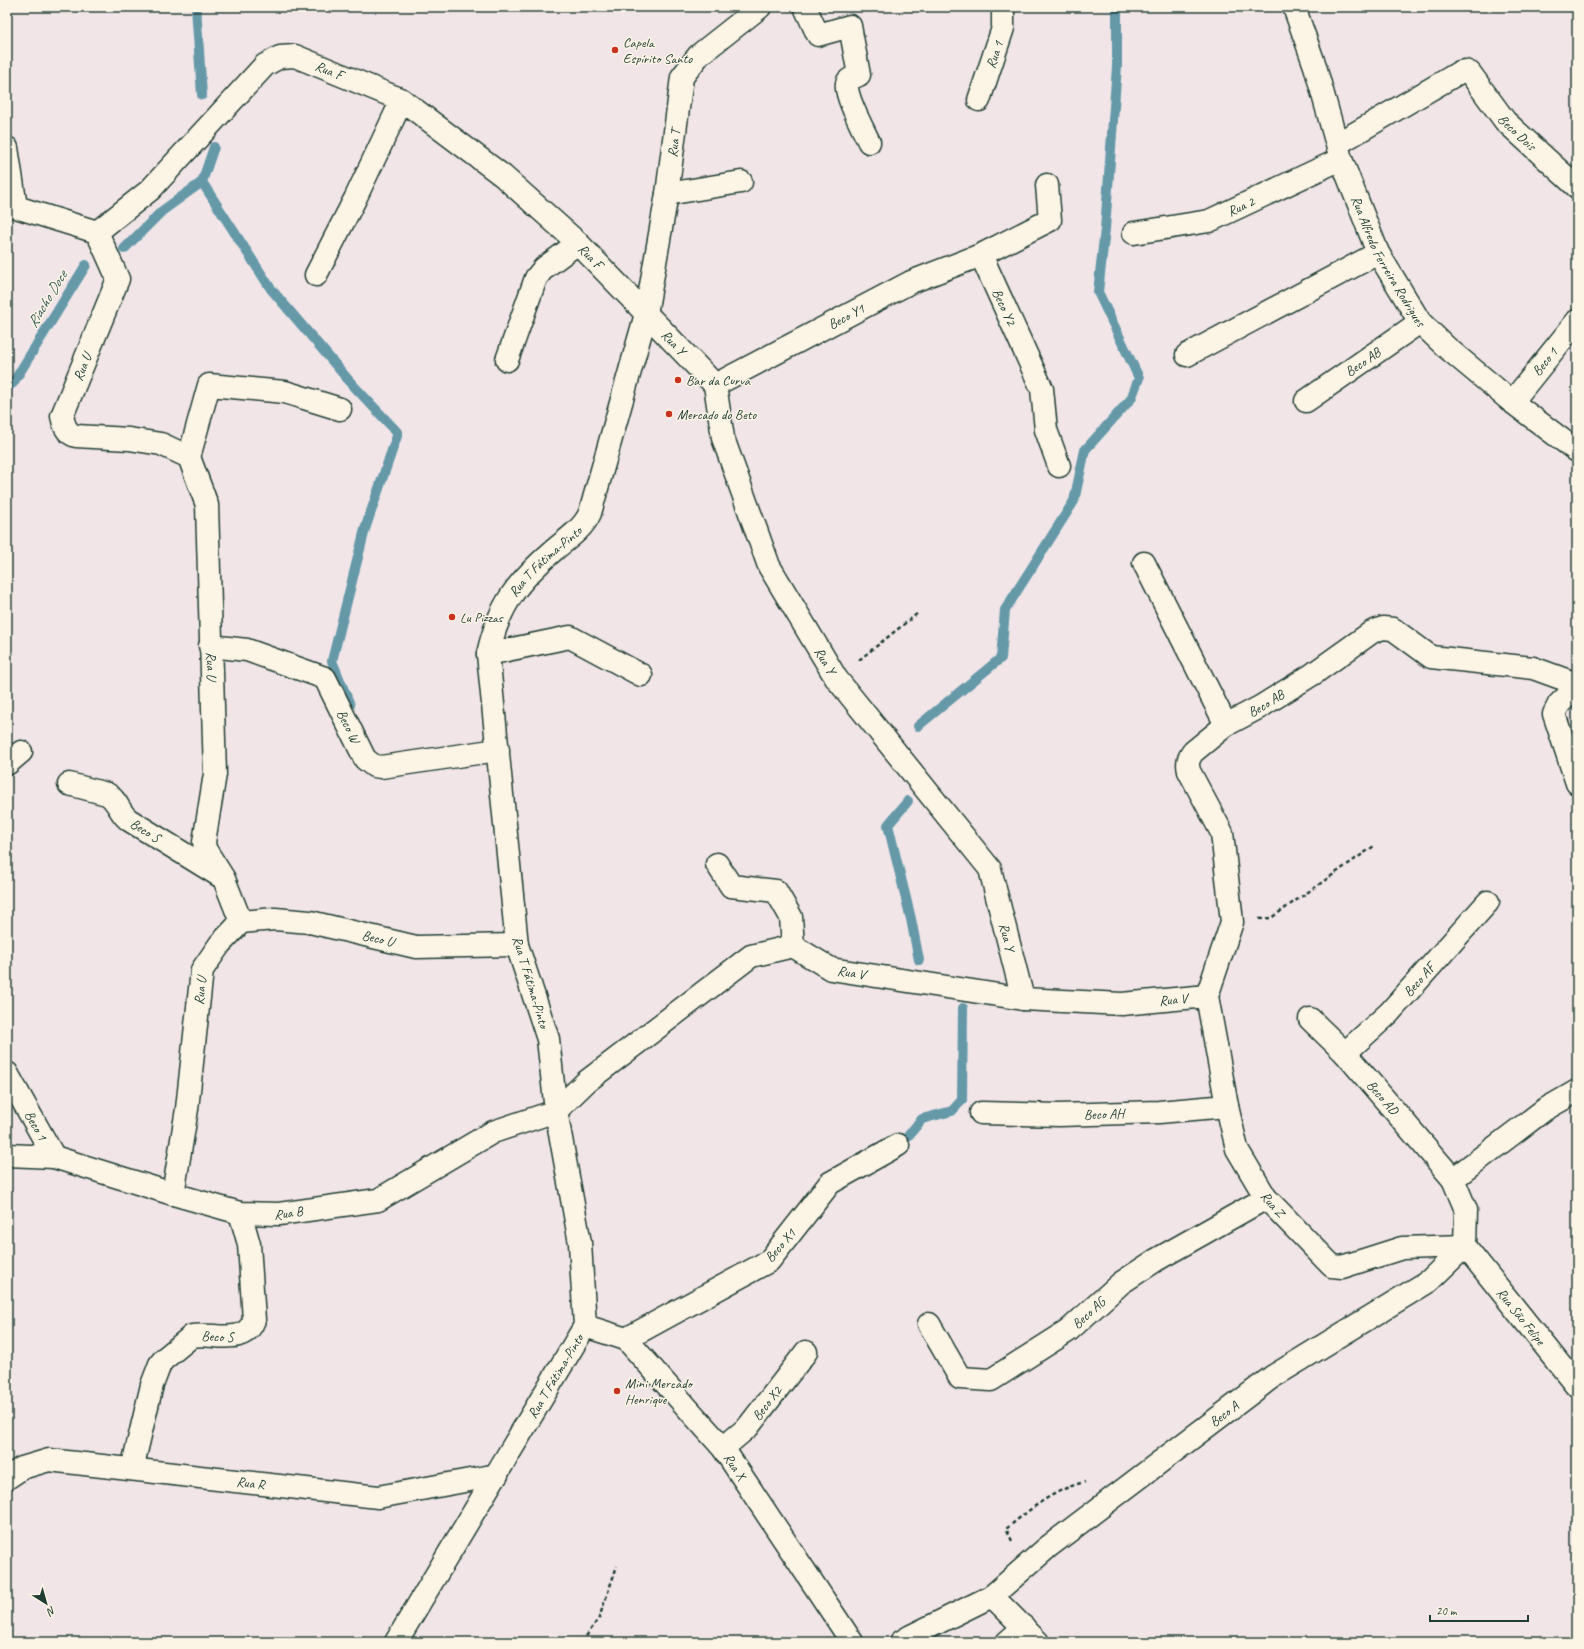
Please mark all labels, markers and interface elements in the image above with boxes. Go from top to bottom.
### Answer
place label: Capela Espírito Santo [623,34,693,67]
street label: Rua 1 [982,38,1007,70]
marker: Capela Espírito Santo [610,45,620,55]
street label: Rua F [313,57,348,85]
street label: Beco Dois [1494,111,1540,155]
street label: Rua T [664,125,685,158]
street label: Rua 2 [1225,192,1259,220]
street label: Rua Alfredo Ferreira Rodrigues [1347,193,1429,332]
street label: Rua F [574,240,608,275]
water label: Riacho Doce [23,266,73,331]
street label: Beco Y2 [988,286,1021,330]
street label: Beco Y1 [825,300,868,333]
street label: Rua Y [658,327,691,360]
street label: Beco AB [1342,343,1386,380]
street label: Beco 1 [1528,344,1562,379]
street label: Rua U [69,348,97,383]
place label: Bar da Curva [686,372,751,389]
marker: Bar da Curva [673,375,683,385]
place label: Mercado do Beto [677,406,757,423]
marker: Mercado do Beto [664,409,674,419]
street label: Rua T Fátima-Pinto [505,521,587,600]
place label: Lu Pizzas [460,609,504,626]
marker: Lu Pizzas [447,612,457,622]
street label: Rua Y [811,644,841,679]
street label: Rua U [202,652,220,684]
street label: Beco AB [1245,685,1289,721]
street label: Beco W [333,707,365,748]
street label: Beco S [127,815,165,847]
street label: Rua Y [995,921,1019,955]
street label: Beco U [360,927,398,951]
street label: Rua T Fátima-Pinto [509,934,553,1032]
street label: Beco AF [1400,957,1441,1000]
street label: Rua V [836,962,870,984]
street label: Rua U [190,973,211,1006]
street label: Rua V [1158,990,1191,1009]
street label: Beco AD [1363,1077,1403,1119]
street label: Beco AH [1084,1105,1126,1123]
street label: Beco 1 [21,1108,51,1144]
street label: Rua Z [1257,1188,1290,1223]
street label: Rua B [274,1202,306,1223]
street label: Beco X1 [761,1225,800,1266]
street label: Rua São Felipe [1493,1285,1550,1350]
street label: Beco AG [1068,1292,1110,1332]
street label: Beco S [201,1327,236,1346]
street label: Rua T Fátima-Pinto [524,1329,588,1421]
place label: Mini Mercado Henrique [625,1375,694,1408]
street label: Beco X2 [748,1381,787,1424]
marker: Mini Mercado Henrique [612,1386,622,1396]
street label: Beco A [1206,1397,1243,1431]
street label: Rua X [720,1450,751,1485]
street label: Rua R [235,1473,267,1493]
north arrow [26,1583,66,1623]
scale bar [1430,1597,1528,1623]
text: N [43,1603,59,1620]
text: 20 m [1436,1603,1458,1619]

